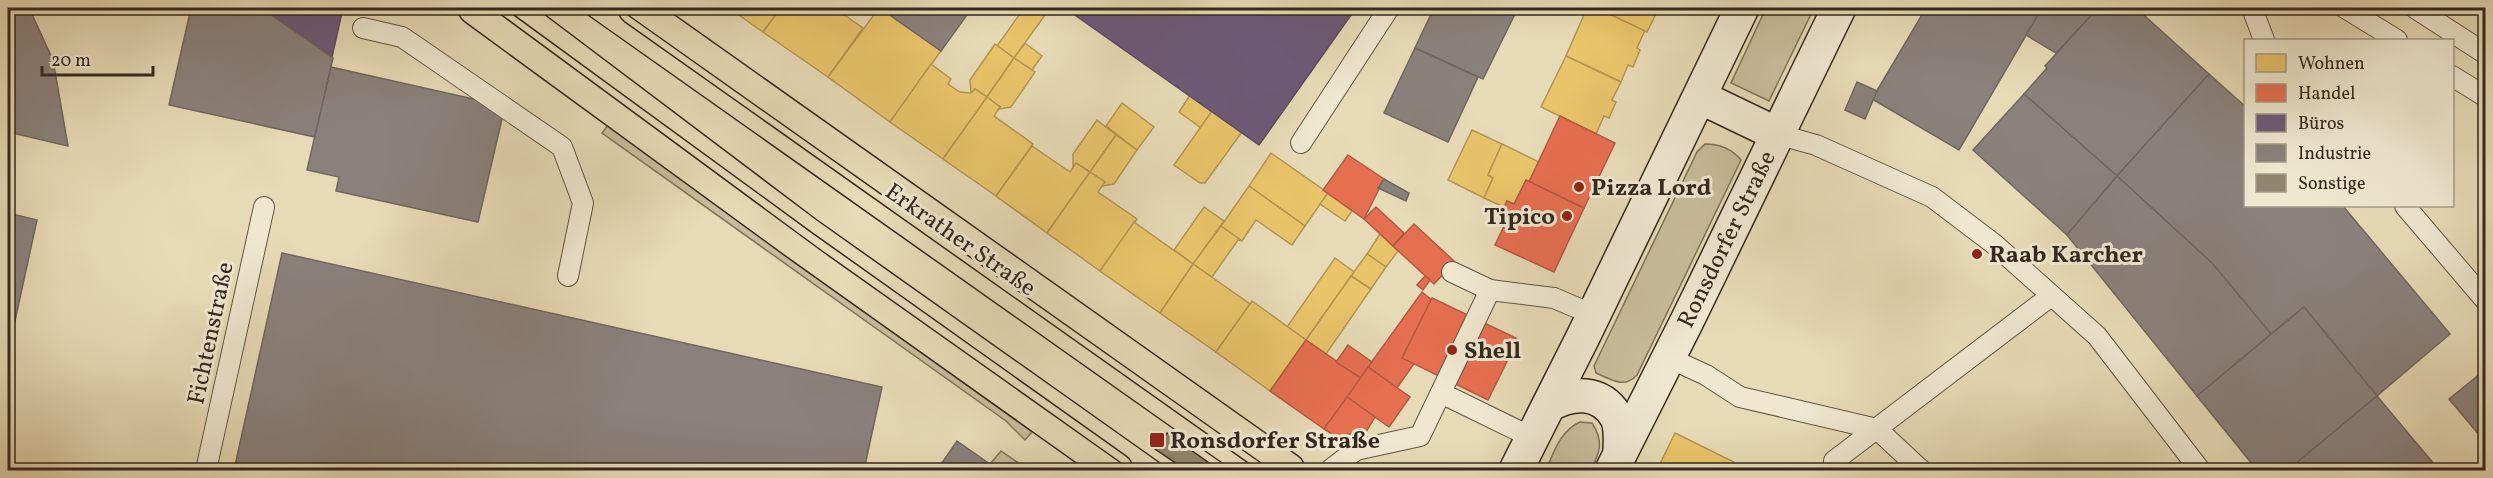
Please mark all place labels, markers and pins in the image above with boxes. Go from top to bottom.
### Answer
place label: Pizza Lord [1591,172,1712,206]
marker: Pizza Lord [1572,180,1586,194]
place label: Tipico [1484,201,1555,235]
marker: Tipico [1560,209,1574,223]
place label: Raab Karcher [1989,239,2143,273]
marker: Raab Karcher [1970,247,1984,261]
place label: Shell [1464,335,1521,369]
marker: Shell [1445,343,1459,357]
place label: Ronsdorfer Straße [1170,425,1380,459]
marker: Ronsdorfer Straße [1148,431,1166,449]

